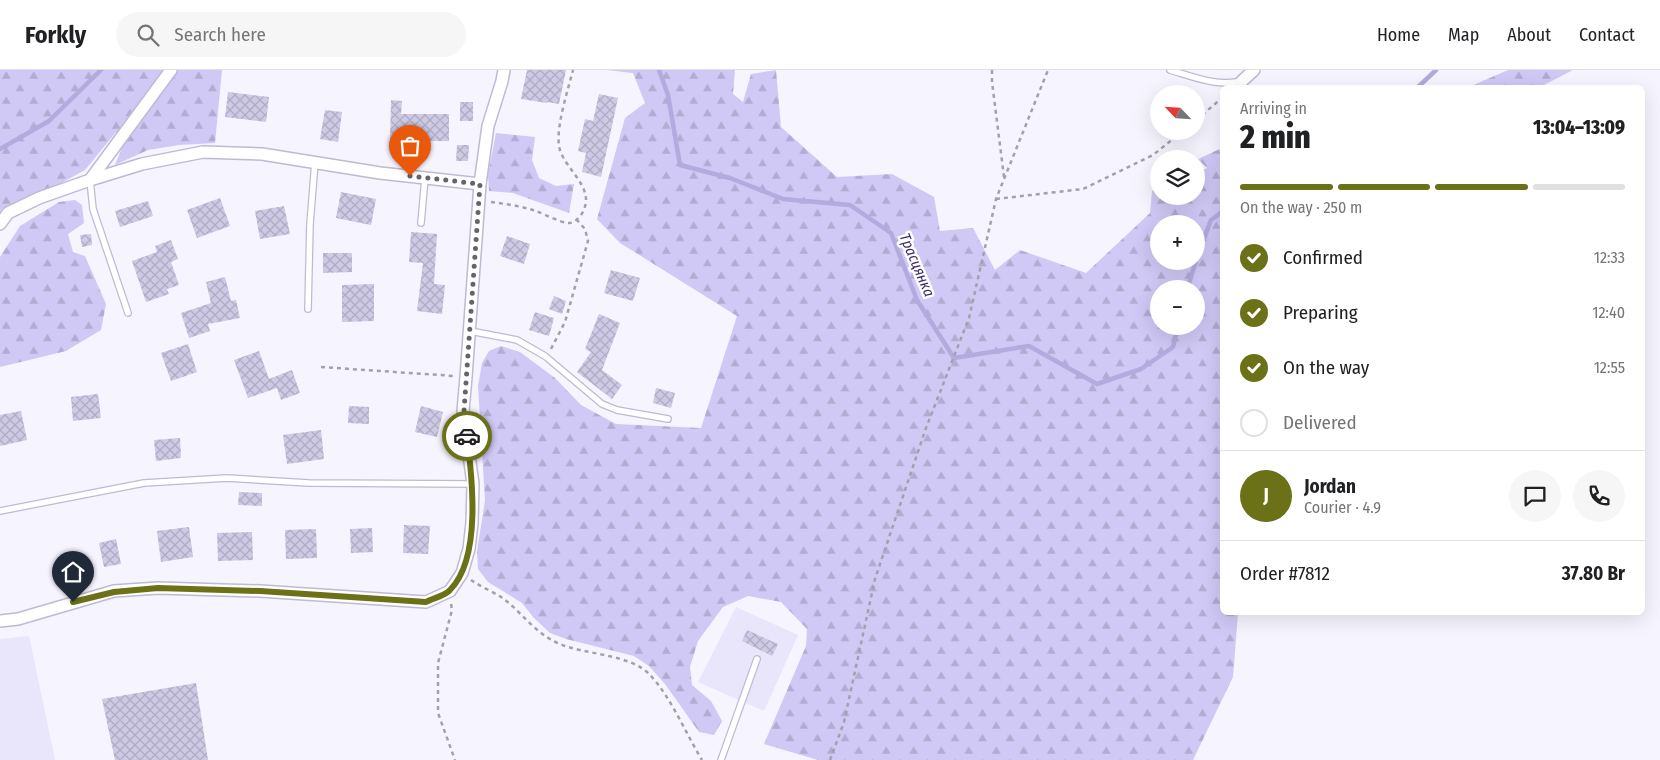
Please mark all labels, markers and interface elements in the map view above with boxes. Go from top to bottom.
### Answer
search box [116,12,466,57]
text: Forkly [25,21,86,49]
icon: search [134,21,162,49]
text: Search here [174,23,266,46]
text: Home [1377,24,1420,46]
text: Map [1448,24,1479,46]
text: About [1507,24,1551,46]
text: Contact [1579,24,1635,46]
north arrow [1150,85,1205,140]
map controls [1150,85,1205,335]
text: Arriving in [1240,99,1307,118]
text: 13:04–13:09 [1533,116,1625,139]
text: 2 min [1240,118,1311,156]
pin [389,125,431,176]
icon: bag [396,132,424,160]
button: layers [1150,150,1205,205]
text: On the way · 250 m [1240,198,1362,217]
button: + [1150,215,1205,270]
water label: Трасцянка [896,231,938,300]
icon: check [1240,244,1268,272]
text: Confirmed [1283,246,1363,269]
text: 12:33 [1594,248,1625,267]
button: − [1150,280,1205,335]
icon: check [1240,299,1268,327]
text: Preparing [1283,301,1358,324]
text: 12:40 [1592,303,1625,322]
icon: check [1240,354,1268,382]
text: On the way [1283,356,1369,379]
text: 12:55 [1594,358,1625,377]
courier [442,411,492,461]
text: Delivered [1283,411,1357,434]
icon: car [453,422,481,450]
button: chat [1509,470,1561,522]
button: phone [1573,470,1625,522]
text: Jordan [1304,475,1356,498]
text: J [1263,484,1269,507]
text: Courier · 4.9 [1304,498,1381,517]
pin [52,551,94,602]
icon: home [59,558,87,586]
text: Order #7812 [1240,562,1330,585]
text: 37.80 Br [1562,562,1625,585]

